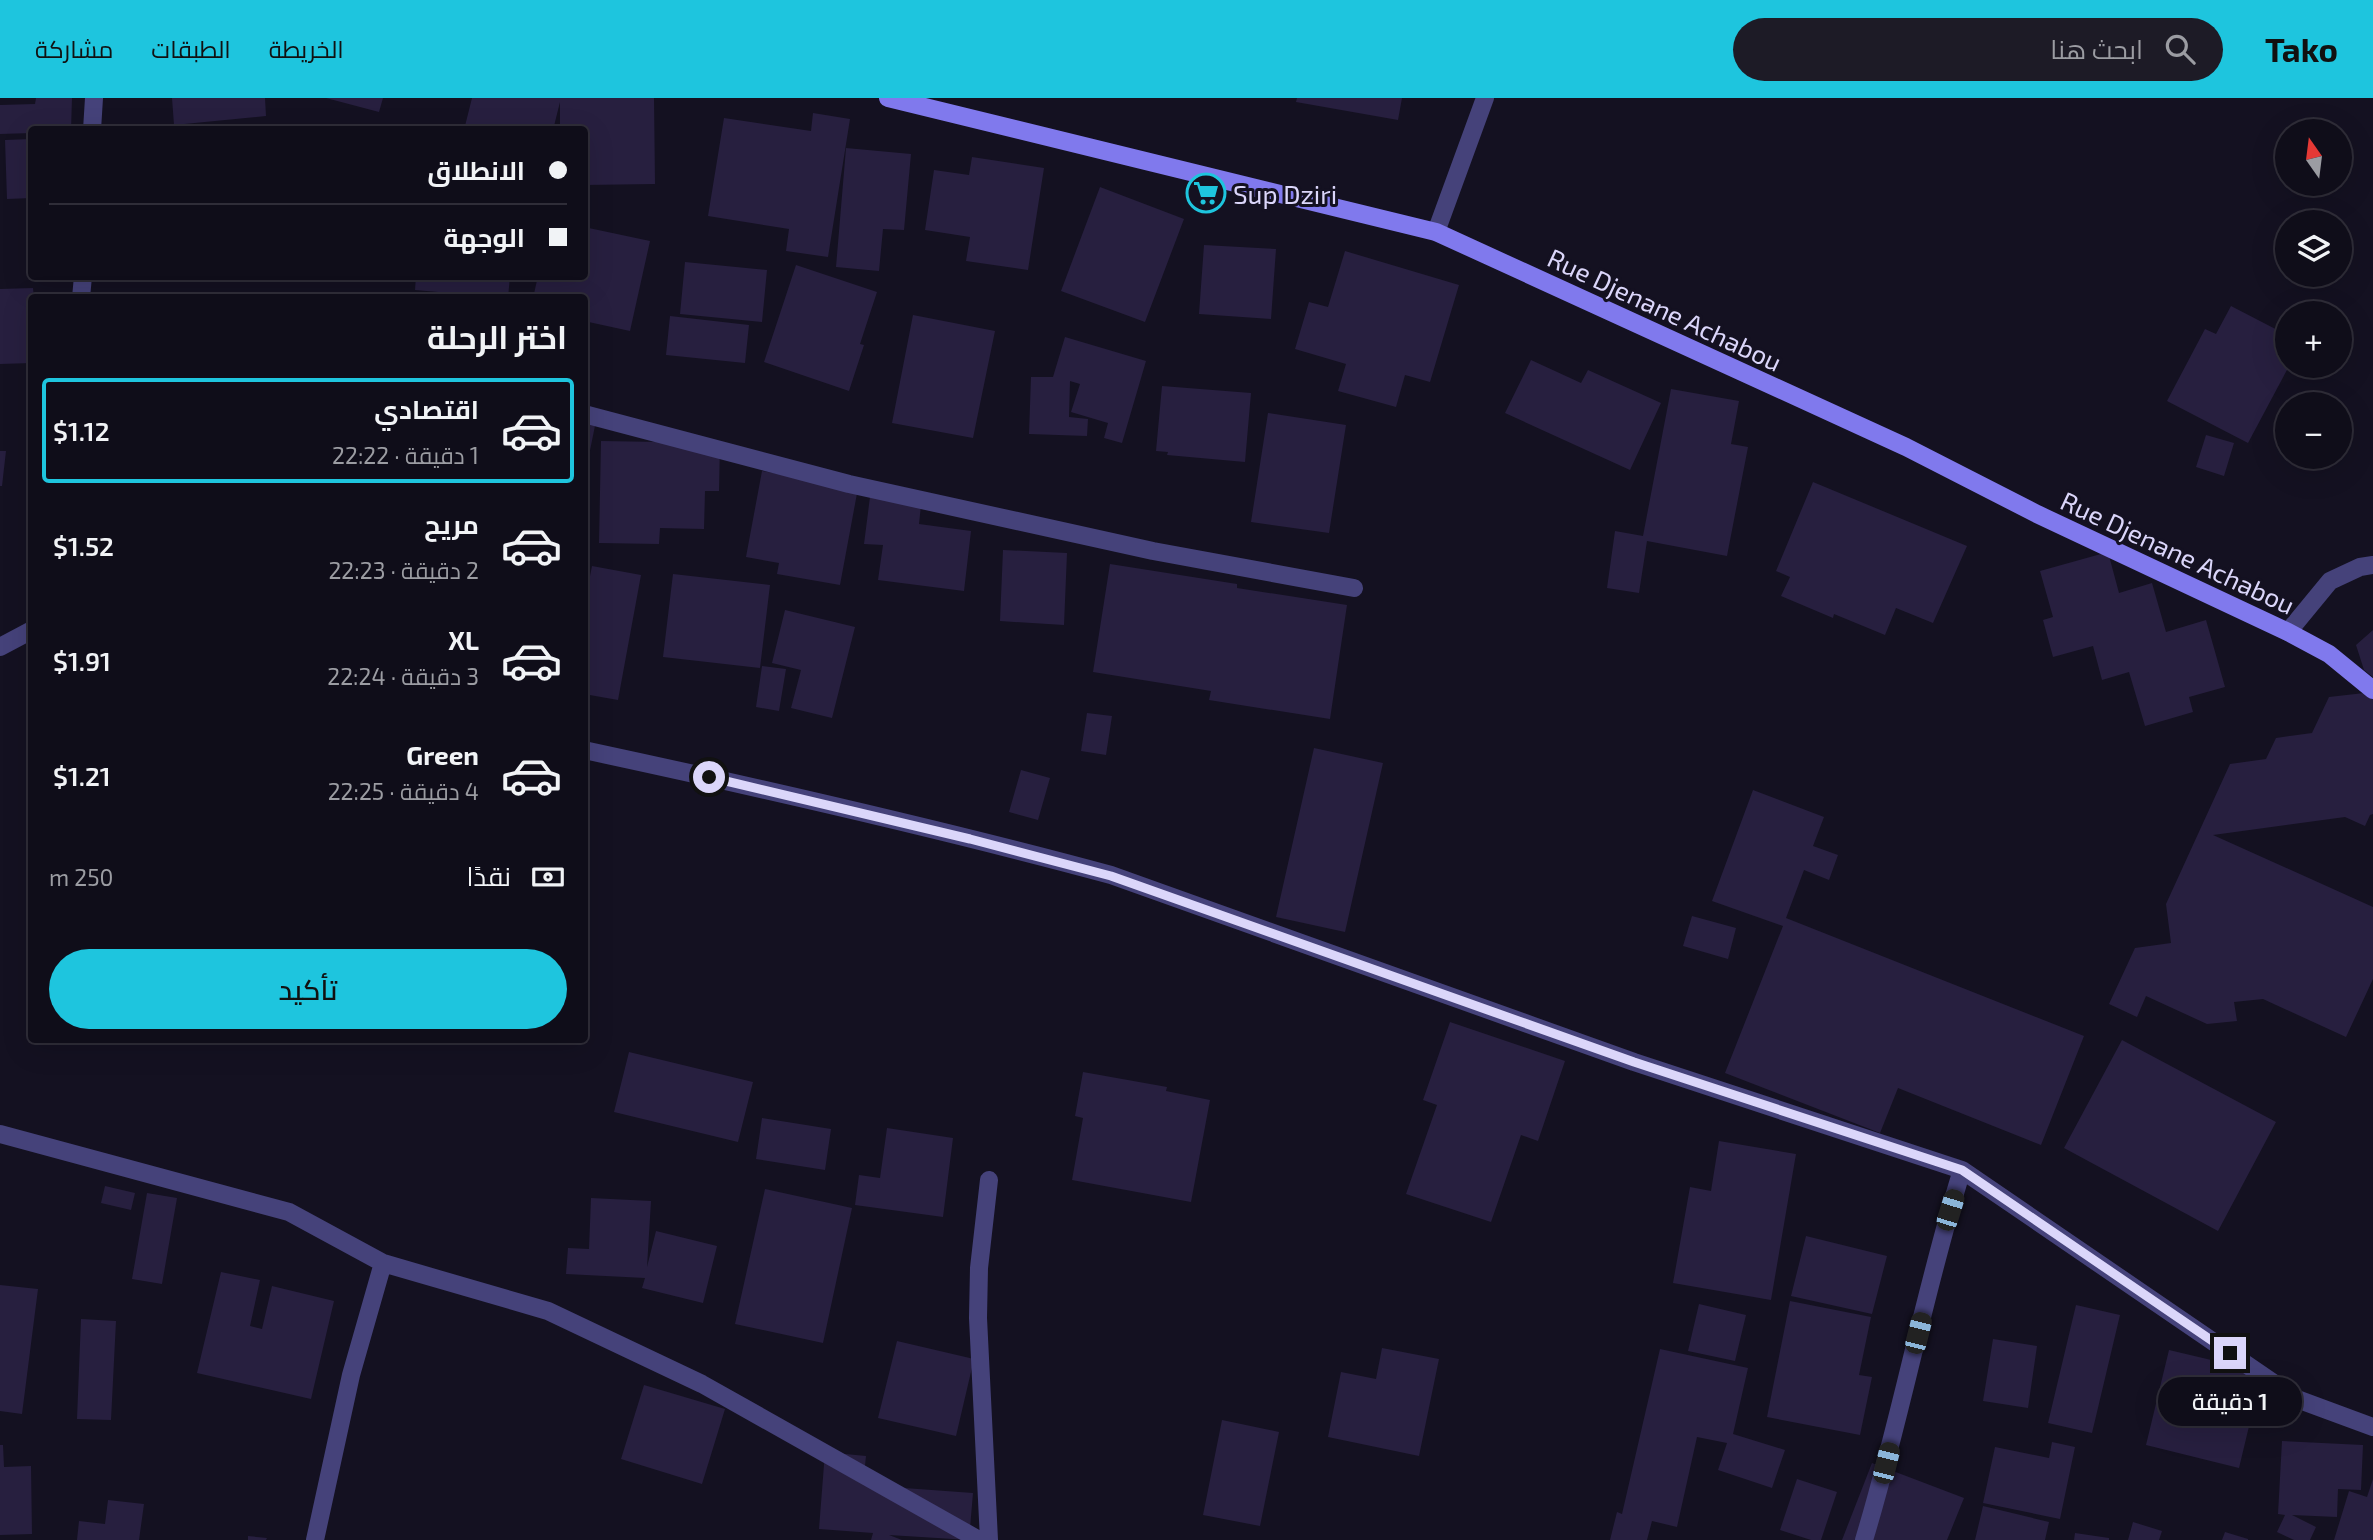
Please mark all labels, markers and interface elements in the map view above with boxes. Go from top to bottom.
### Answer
search box [1733,18,2223,81]
text: Tako [2265,29,2338,69]
icon: search [2161,30,2199,68]
text: ابحث هنا [2050,33,2143,64]
text: مشاركة [35,34,113,63]
text: الطبقات [151,34,231,63]
text: الخريطة [269,34,344,63]
north arrow [2275,119,2352,196]
map controls [2275,119,2352,469]
text: الانطلاق [427,154,525,185]
supermarket icon: Sup Dziri [1185,172,1227,214]
place label: Sup Dziri [1233,178,1337,209]
button: layers [2275,210,2352,287]
text: الوجهة [444,221,525,252]
street label: Rue Djenane Achabou [1543,241,1787,377]
button: + [2275,301,2352,378]
text: اختر الرحلة [427,317,567,355]
button: − [2275,392,2352,469]
text: اقتصادي [374,393,479,424]
icon: car [500,399,563,462]
text: $1.12 [53,415,110,446]
text: 1 دقيقة · 22:22 [332,441,479,469]
street label: Rue Djenane Achabou [2056,484,2300,620]
text: مريح [424,508,479,539]
icon: car [500,514,563,577]
text: $1.52 [53,530,114,561]
text: 2 دقيقة · 22:23 [328,556,479,584]
text: XL [448,624,479,655]
icon: car [500,629,563,692]
text: $1.91 [53,645,111,676]
text: 3 دقيقة · 22:24 [327,662,479,690]
text: Green [406,739,479,770]
icon: car [500,744,563,807]
text: $1.21 [53,760,111,791]
route start [693,761,725,793]
text: 4 دقيقة · 22:25 [328,777,479,805]
icon: cash [529,858,567,896]
text: نقدًا [467,860,511,891]
text: 250 m [49,863,113,891]
button: تأكيد [49,949,567,1029]
car [1934,1187,1967,1233]
car [1903,1310,1934,1356]
route end [2214,1337,2246,1369]
callout: 1 دقيقة [2158,1378,2302,1426]
text: 1 دقيقة [2192,1387,2268,1415]
car [1871,1440,1902,1486]

